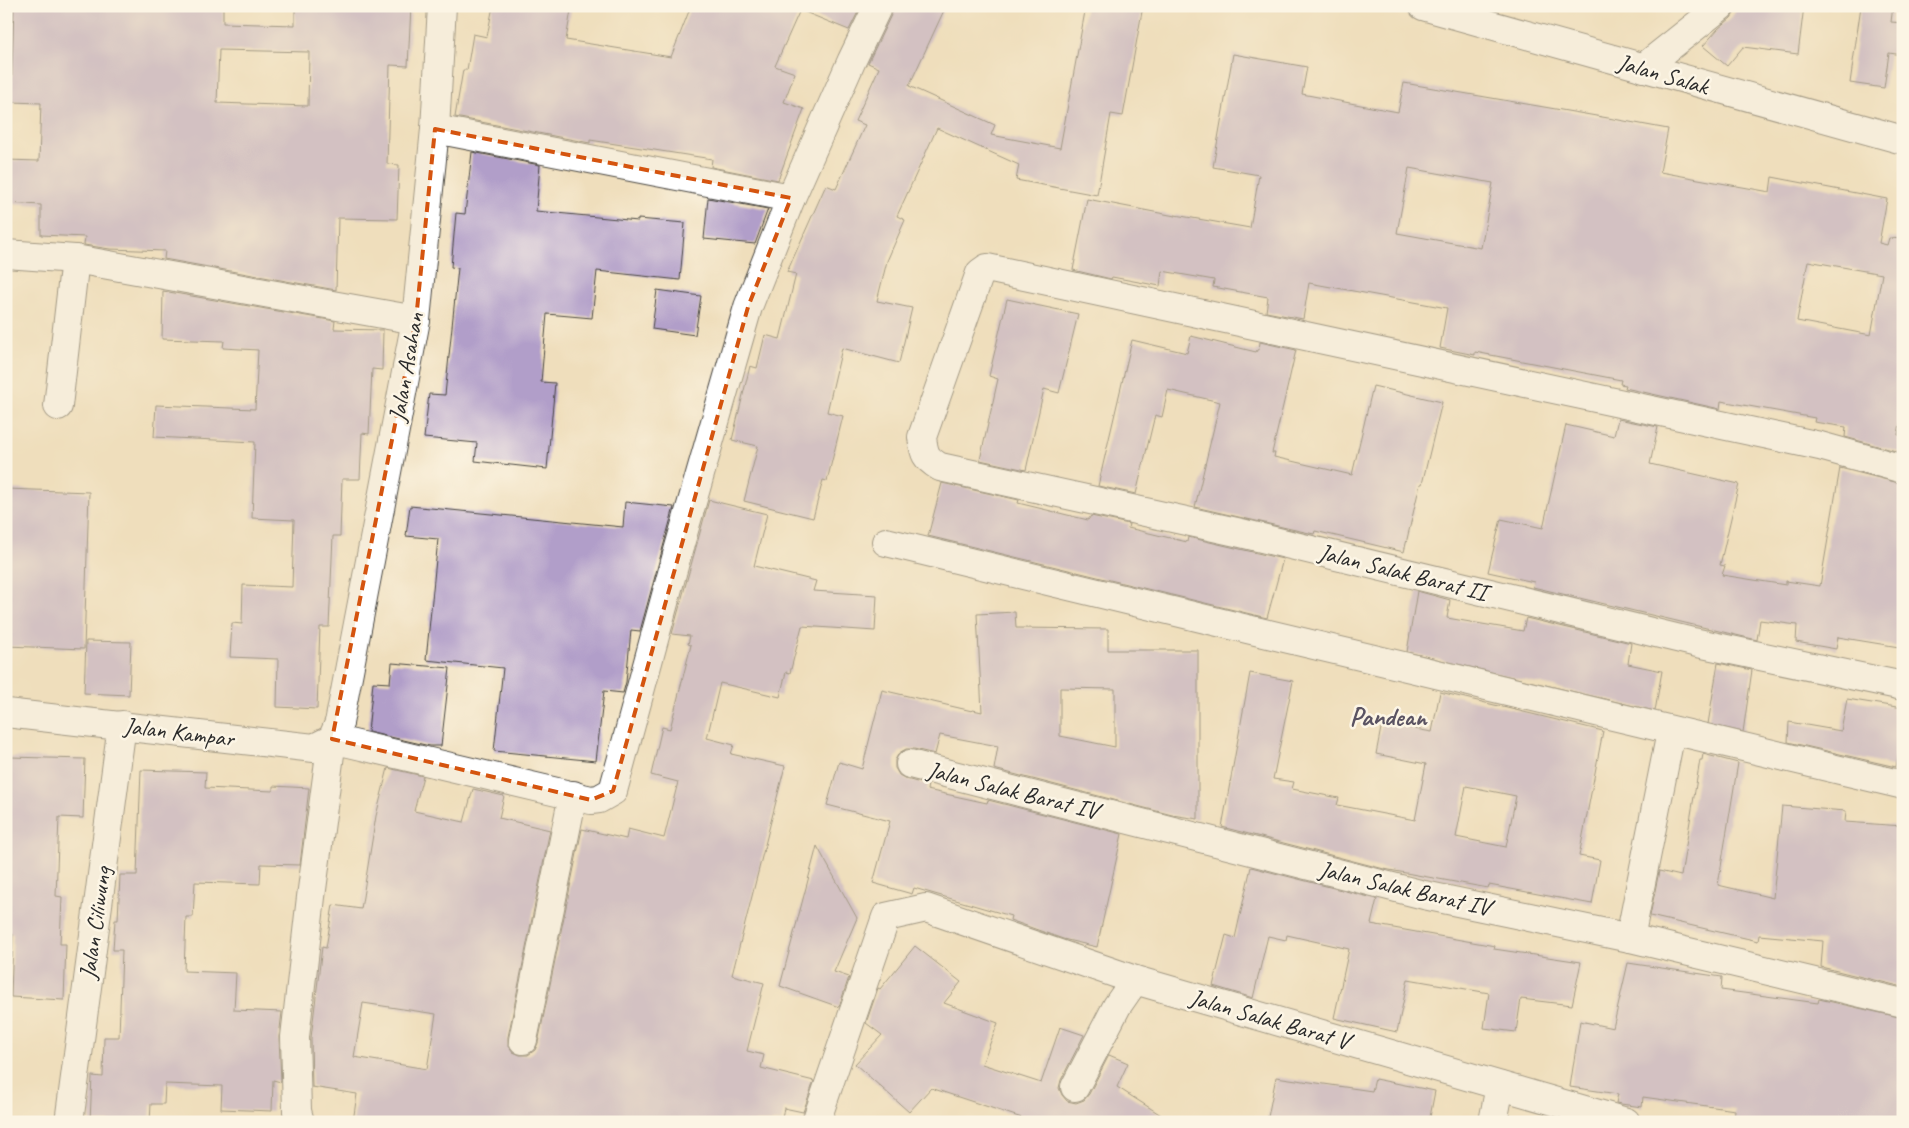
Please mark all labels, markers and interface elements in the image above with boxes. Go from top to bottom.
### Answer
street label: Jalan Salak [1613,47,1714,102]
street label: Jalan Asahan [381,310,430,425]
street label: Jalan Salak Barat II [1315,536,1495,609]
district label: Pandean [1350,700,1428,733]
street label: Jalan Kampar [121,710,238,754]
street label: Jalan Salak Barat IV [924,754,1106,827]
street label: Jalan Salak Barat IV [1316,854,1498,923]
street label: Jalan Ciliwung [72,863,118,982]
street label: Jalan Salak Barat V [1186,982,1357,1057]

